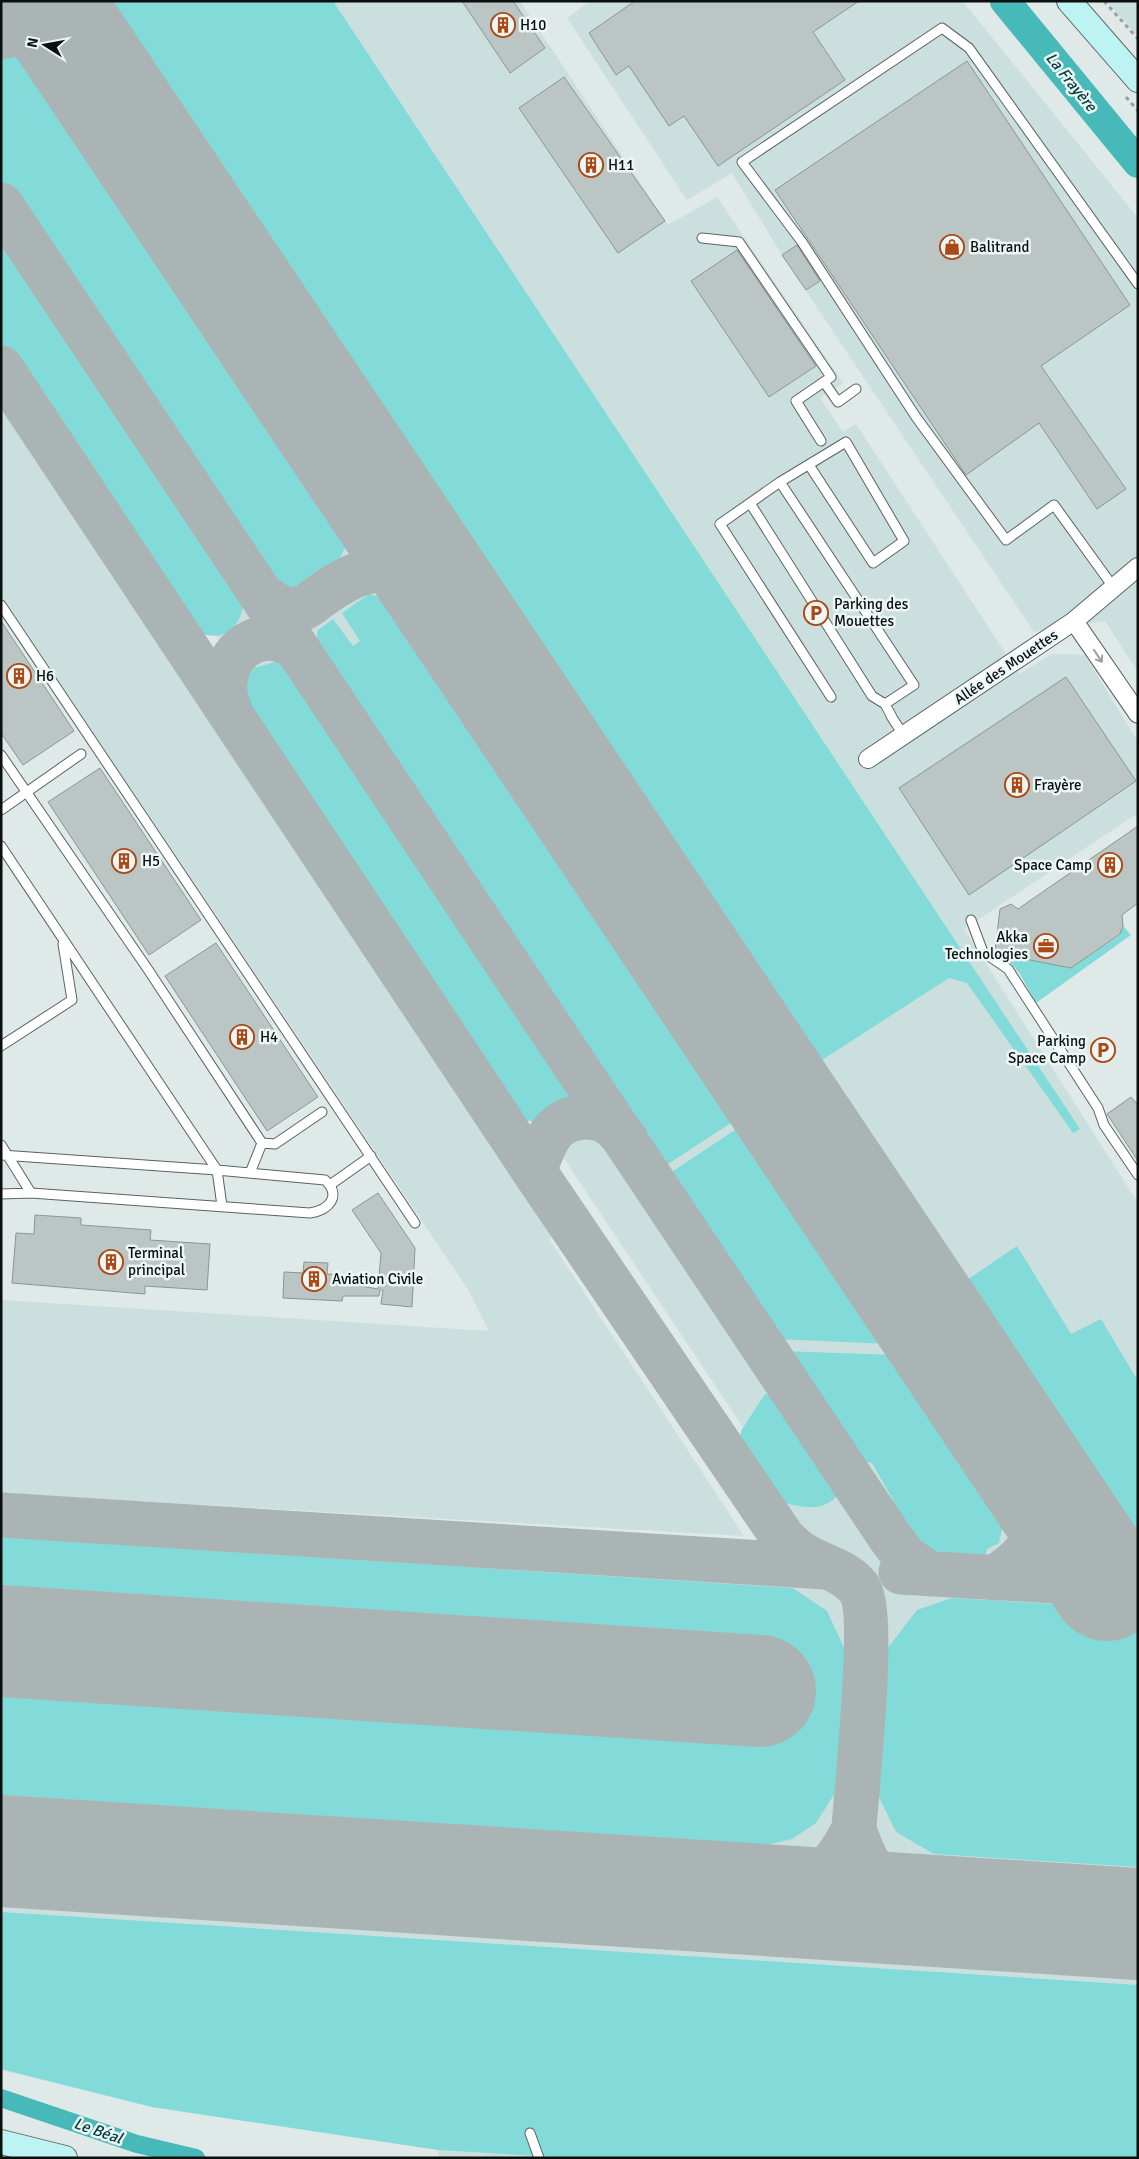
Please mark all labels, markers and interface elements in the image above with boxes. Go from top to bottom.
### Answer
building icon: H10 [490,12,516,38]
place label: H10 [520,16,546,34]
north arrow [20,20,70,70]
text: N [23,36,42,49]
water label: La Frayère [1041,48,1102,116]
building icon: H11 [578,152,604,178]
place label: H11 [608,156,634,174]
shop icon: Balitrand [939,234,965,260]
place label: Balitrand [970,238,1029,256]
place label: Parking des Mouettes [834,595,909,630]
parking icon: Parking des Mouettes [803,600,829,626]
street label: Allée des Mouettes [951,625,1062,708]
one-way arrow [1093,649,1103,663]
building icon: H6 [6,663,32,689]
place label: H6 [36,667,54,685]
building icon: Frayère [1004,772,1030,798]
place label: Frayère [1034,776,1081,794]
building icon: H5 [111,848,137,874]
place label: H5 [142,852,160,870]
building icon: Space Camp [1097,852,1123,878]
place label: Space Camp [1014,856,1092,874]
place label: Akka Technologies [945,928,1028,963]
office icon: Akka Technologies [1033,933,1059,959]
building icon: H4 [229,1024,255,1050]
place label: H4 [260,1028,278,1046]
place label: Parking Space Camp [1008,1032,1086,1067]
parking icon: Parking Space Camp [1090,1037,1116,1063]
place label: Terminal principal [128,1244,185,1279]
building icon: Terminal principal [98,1249,124,1275]
building icon: Aviation Civile [301,1266,327,1292]
place label: Aviation Civile [332,1270,423,1288]
water label: Le Béal [71,2113,126,2149]

